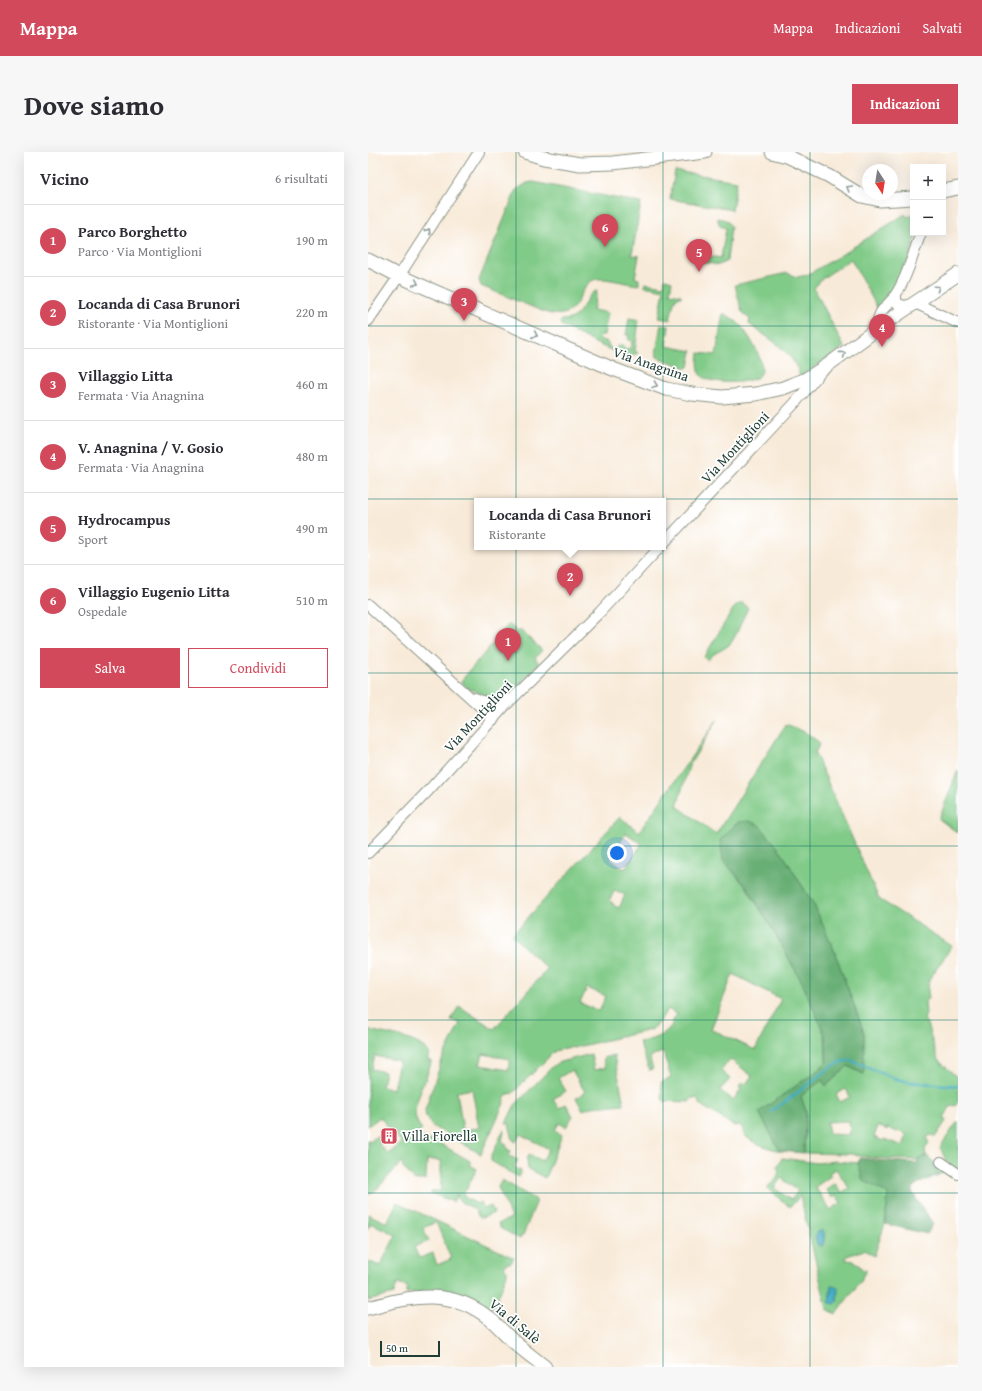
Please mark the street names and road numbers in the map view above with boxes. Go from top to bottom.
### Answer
street label: Via Anagnina [610,342,692,386]
street label: Via Montiglioni [696,407,774,487]
street label: Via Montiglioni [439,676,517,756]
street label: Via di Salè [485,1294,545,1349]

